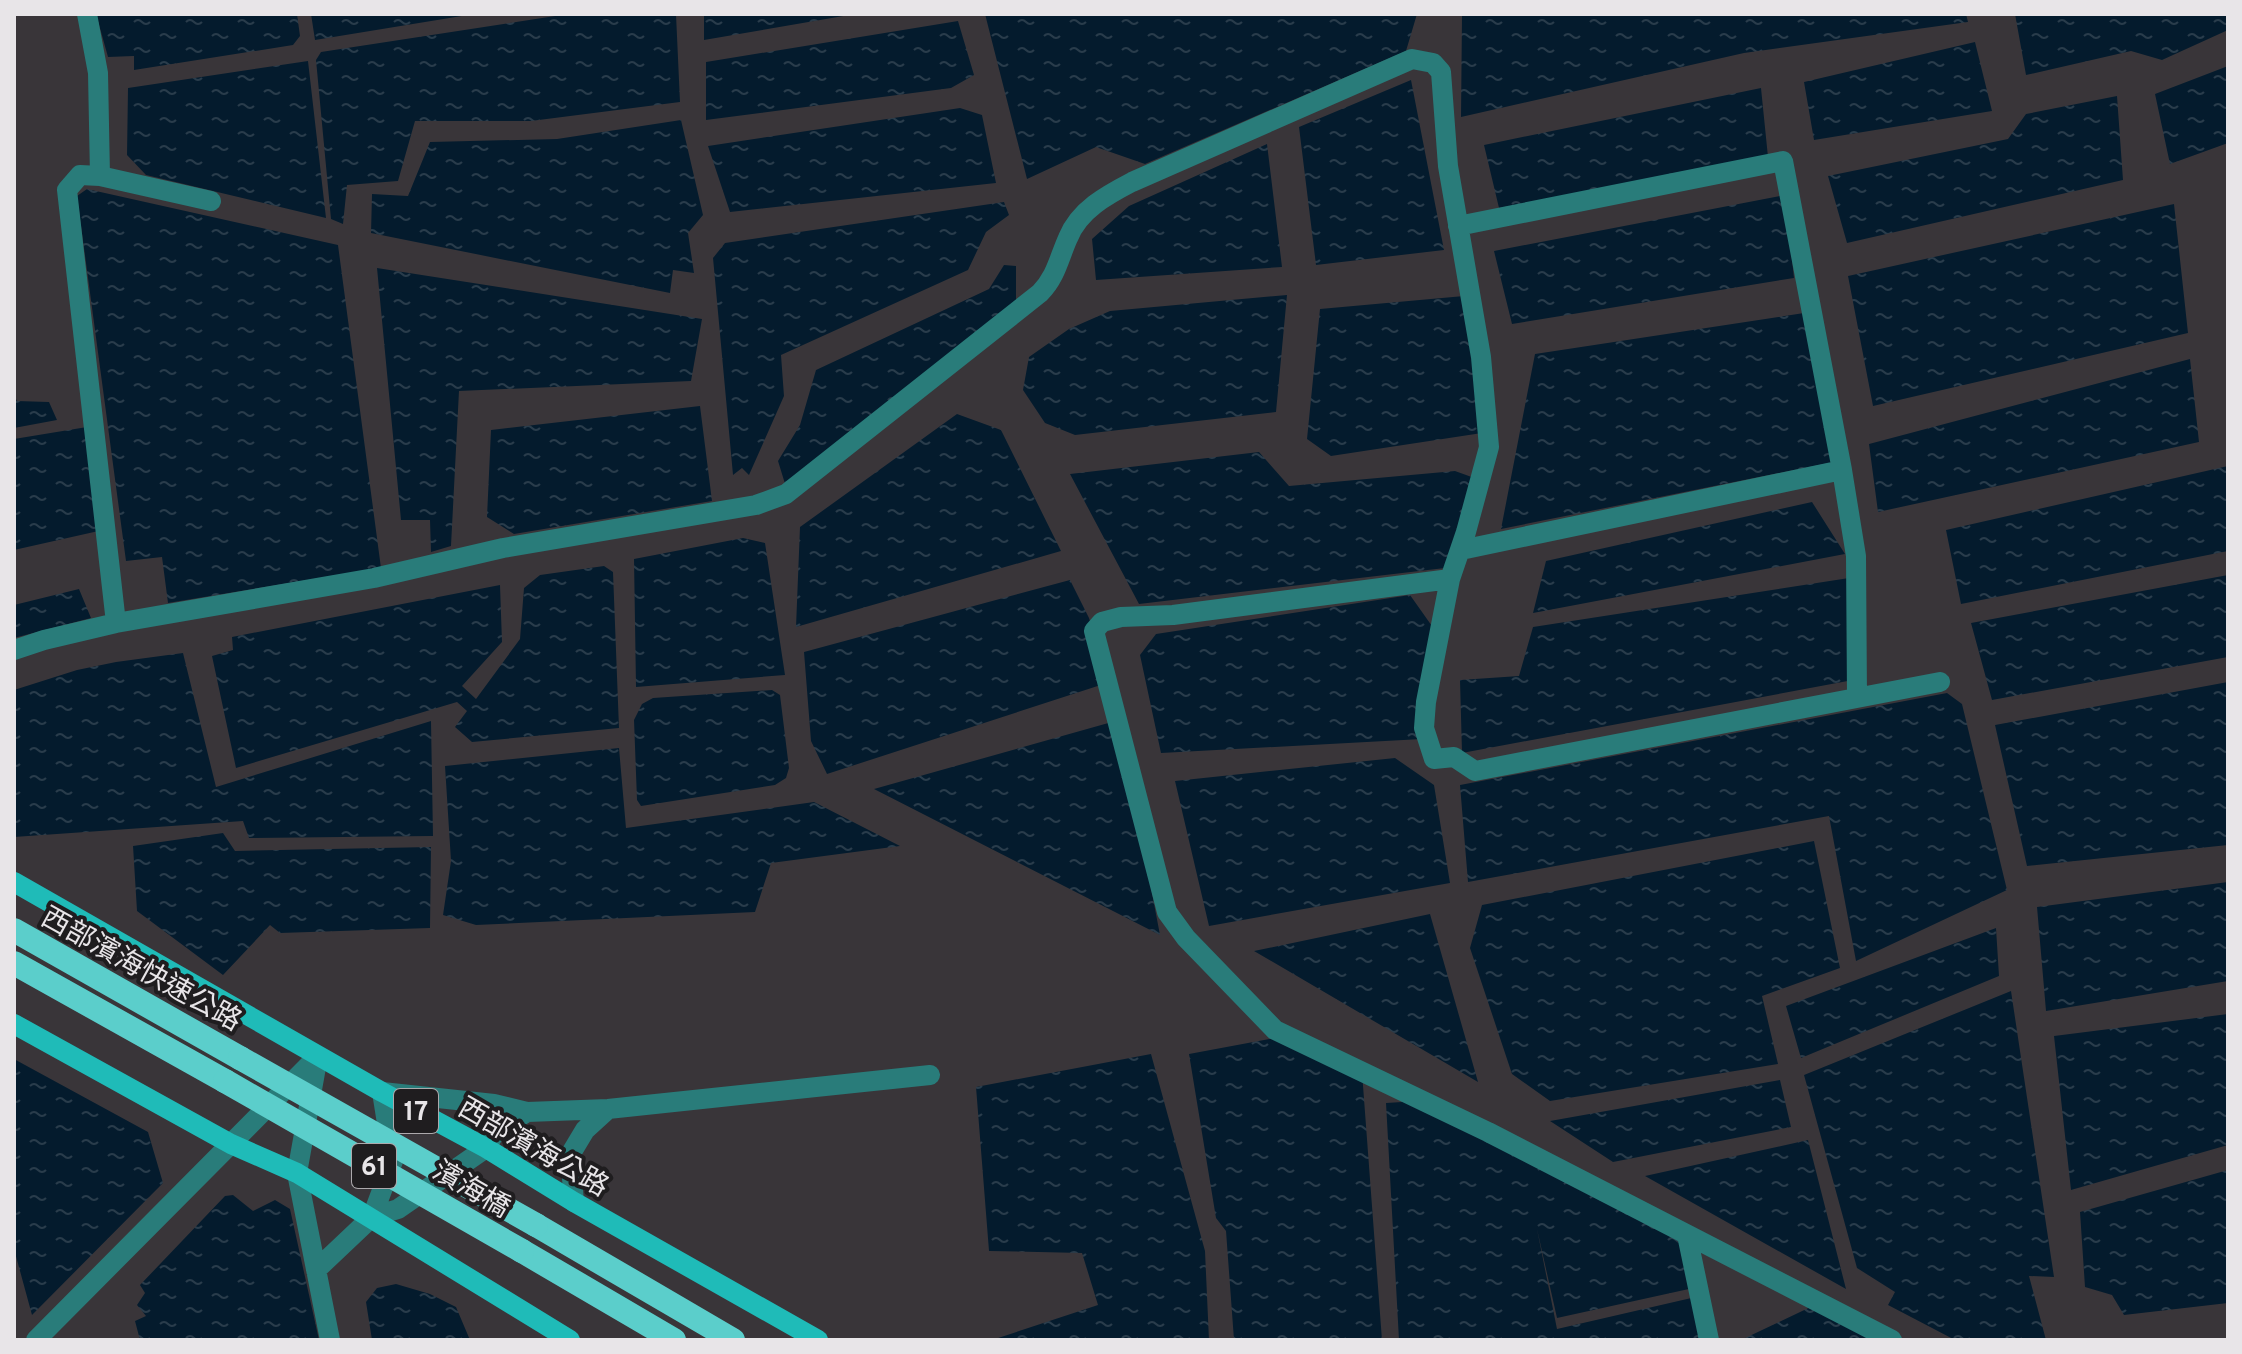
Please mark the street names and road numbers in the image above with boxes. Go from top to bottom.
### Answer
street label: 西部濱海快速公路 [34,901,247,1041]
road number: 17 [394,1089,438,1133]
street label: 西部濱海公路 [451,1091,614,1206]
road number: 61 [352,1144,396,1188]
street label: 濱海橋 [425,1154,516,1227]

